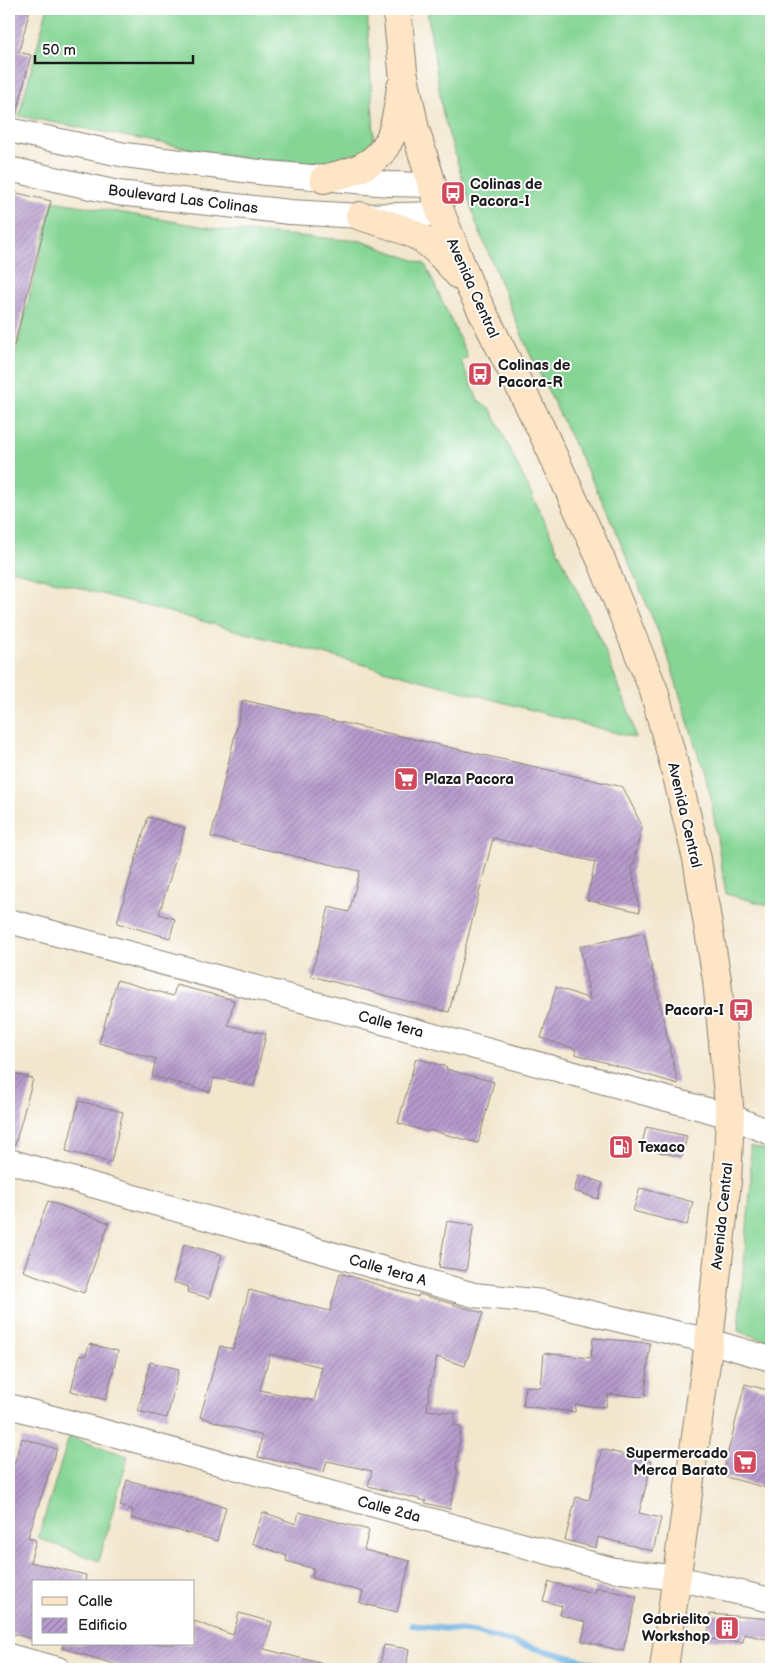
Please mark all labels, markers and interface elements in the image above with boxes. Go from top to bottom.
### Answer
scale bar [35,32,192,64]
text: 50 m [42,41,76,60]
place label: Colinas de Pacora-I [470,175,543,211]
bus stop icon: Colinas de Pacora-I [440,180,466,206]
street label: Boulevard Las Colinas [107,181,260,218]
street label: Avenida Central [442,235,503,341]
place label: Colinas de Pacora-R [498,356,571,392]
bus stop icon: Colinas de Pacora-R [467,361,493,387]
street label: Avenida Central [663,761,706,870]
supermarket icon: Plaza Pacora [393,766,419,792]
place label: Plaza Pacora [424,770,514,789]
bus stop icon: Pacora-I [728,997,754,1023]
place label: Pacora-I [664,1001,724,1020]
street label: Calle 1era [356,1007,426,1042]
fuel station icon: Texaco [608,1134,634,1160]
place label: Texaco [638,1138,686,1157]
street label: Avenida Central [707,1162,738,1270]
street label: Calle 1era A [347,1250,430,1291]
place label: Supermercado Merca Barato [626,1444,728,1480]
supermarket icon: Supermercado Merca Barato [732,1449,758,1475]
street label: Calle 2da [355,1492,423,1527]
legend [32,1580,195,1646]
text: Calle [78,1592,113,1611]
place label: Gabrielito Workshop [642,1610,710,1646]
building icon: Gabrielito Workshop [714,1615,740,1641]
text: Edificio [78,1616,127,1635]

